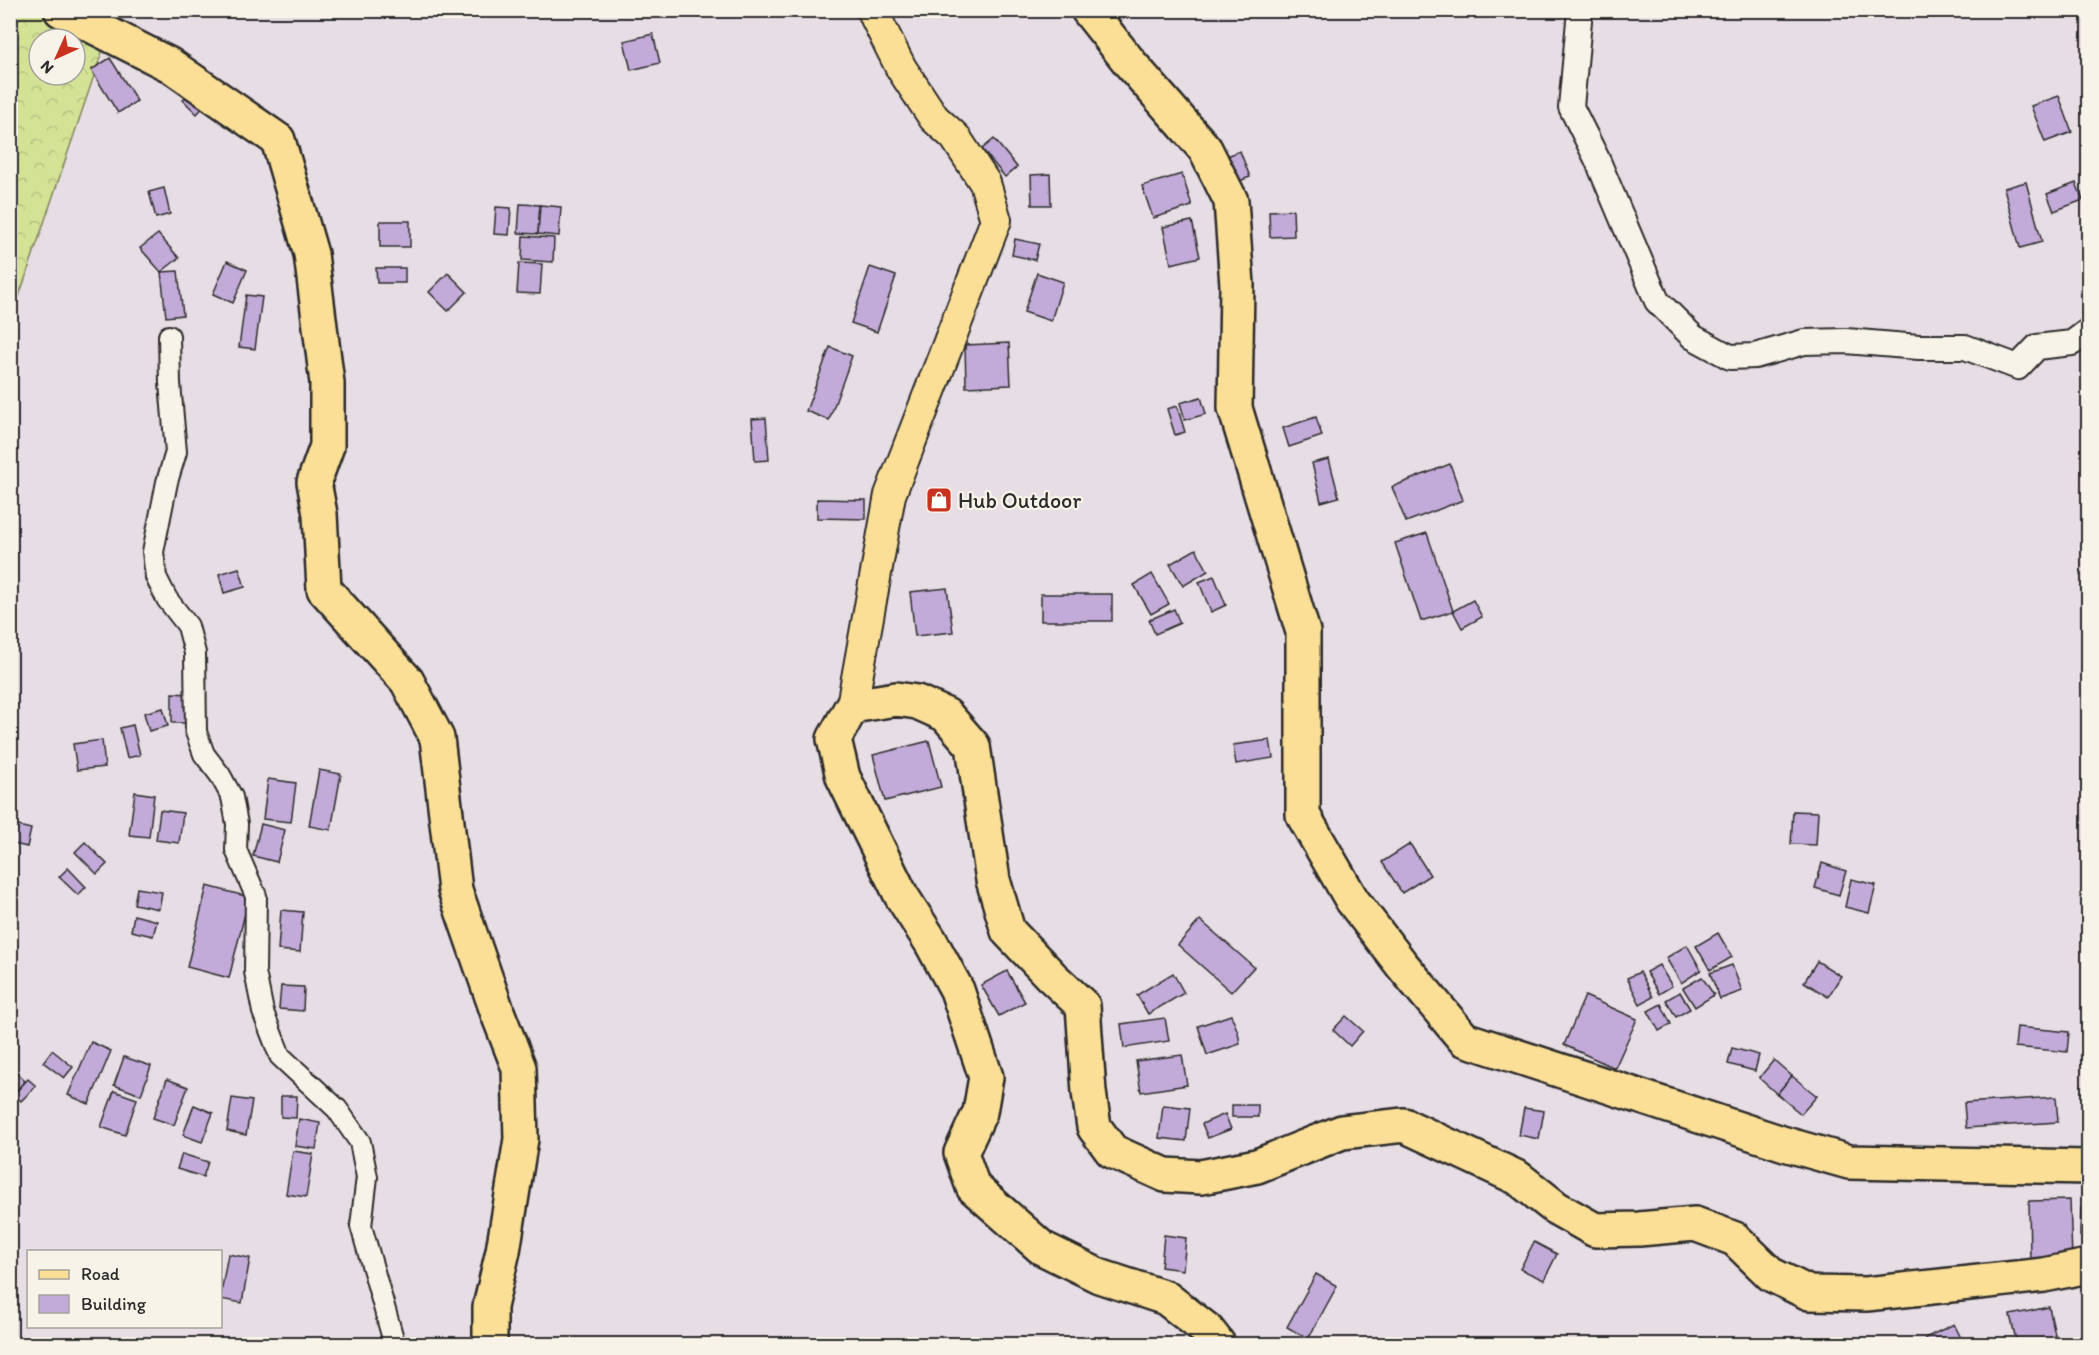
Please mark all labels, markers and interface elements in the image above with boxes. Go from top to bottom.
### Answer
north arrow [27,27,87,87]
text: N [36,57,57,78]
shop icon: Hub Outdoor [924,485,954,515]
place label: Hub Outdoor [958,487,1081,514]
legend [27,1250,222,1328]
text: Road [81,1263,120,1285]
text: Building [81,1293,147,1315]

